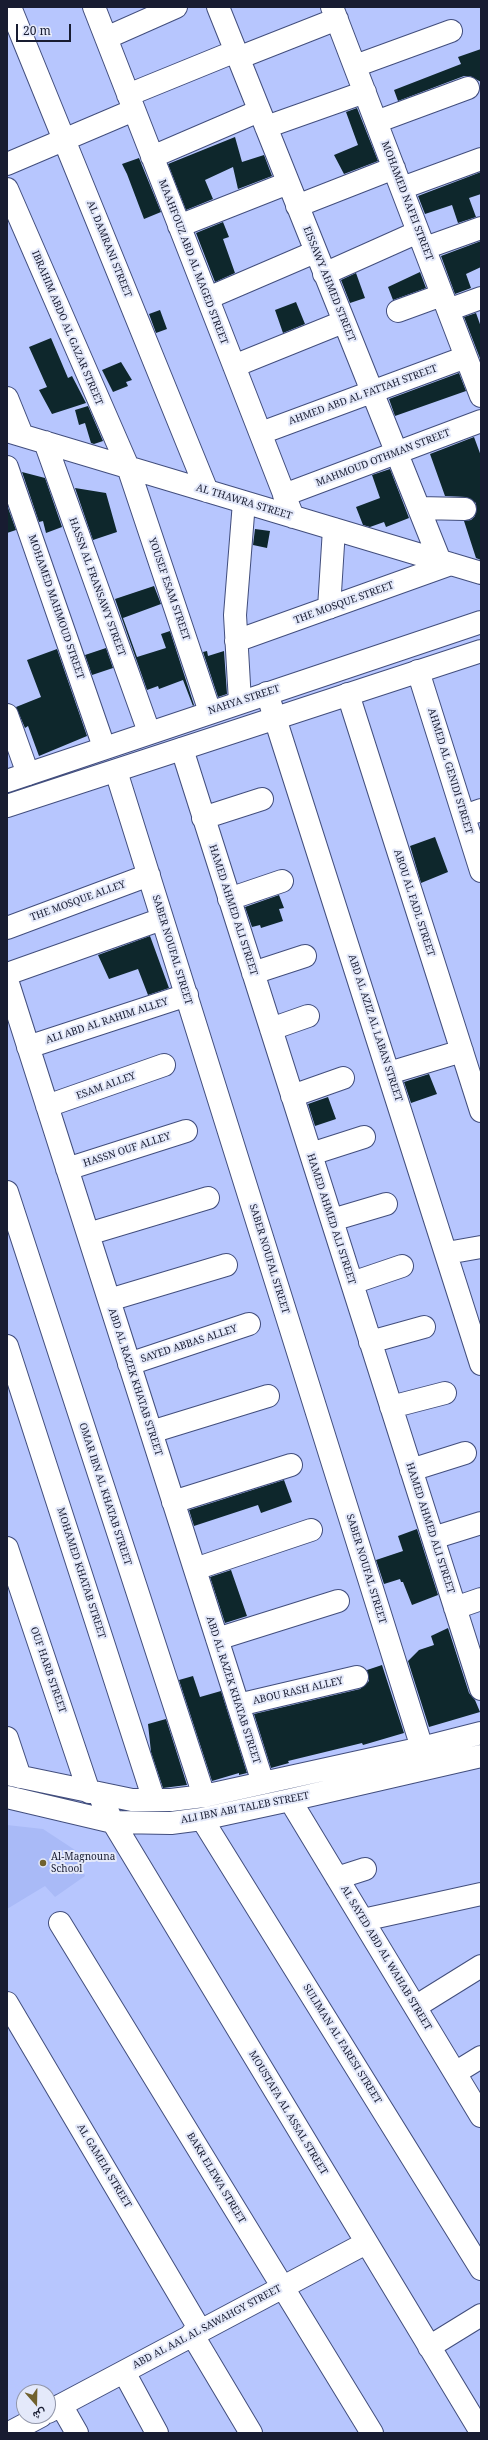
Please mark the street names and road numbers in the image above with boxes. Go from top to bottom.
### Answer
street label: MOHAMED NAFEI STREET [379,140,435,262]
street label: MAAHFOUZ ABD AL MAGED STREET [156,178,230,346]
street label: AL DAMRANI STREET [84,199,134,299]
street label: EISSAWY AHMED STREET [300,225,358,343]
street label: IBRAHIM ABDO AL GAZAR STREET [29,249,105,407]
street label: AHMED ABD AL FATTAH STREET [287,362,439,428]
street label: MAHMOUD OTHMAN STREET [314,427,452,489]
street label: AL THAWRA STREET [195,482,293,522]
street label: HASSN AL FRANSAWY STREET [66,516,128,658]
street label: MOHAMED MAHMOUD STREET [26,533,86,681]
street label: YOUSEF ESAM STREET [146,536,192,642]
street label: THE MOSQUE STREET [293,579,395,627]
street label: NAHYA STREET [207,683,281,717]
street label: AHMED AL GENIDI STREET [425,707,475,835]
street label: HAMED AHMED ALI STREET [206,843,260,977]
street label: ABOU AL FADL STREET [391,848,437,958]
street label: THE MOSQUE ALLEY [29,878,127,924]
street label: SABER NOUFAL STREET [150,894,194,1006]
street label: ABD AL AZIZ AL LABAN STREET [346,953,404,1103]
street label: ALI ABD AL RAHIM ALLEY [44,996,170,1046]
street label: ESAM ALLEY [75,1070,137,1102]
street label: HASSN OUF ALLEY [82,1130,172,1170]
street label: HAMED AHMED ALI STREET [304,1152,358,1286]
street label: SABER NOUFAL STREET [247,1203,291,1315]
street label: ABD AL RAZEK KHATAB STREET [105,1307,165,1457]
street label: SAYED ABBAS ALLEY [139,1323,239,1365]
street label: OMAR IBN AL KHATAB STREET [76,1421,134,1567]
street label: HAMED AHMED ALI STREET [403,1461,457,1595]
street label: MOHAMED KHATAB STREET [54,1506,108,1640]
street label: SABER NOUFAL STREET [344,1513,388,1625]
street label: ABD AL RAZEK KHATAB STREET [203,1615,263,1765]
street label: OUF HARB STREET [28,1625,68,1715]
street label: ABOU RASH ALLEY [252,1675,344,1707]
street label: ALI IBN ABI TALEB STREET [180,1790,310,1826]
street label: AL SAYED ABD AL WAHAB STREET [338,1883,434,2033]
street label: SULIMAN AL FARESI STREET [300,1982,384,2106]
street label: MOUSTAFA AL ASSAL STREET [246,2049,330,2177]
street label: AL GAMEIA STREET [74,2122,134,2210]
street label: BAKR ELEWA STREET [184,2130,248,2226]
street label: ABD AL AAL AL SAWAHGY STREET [131,2283,283,2371]

